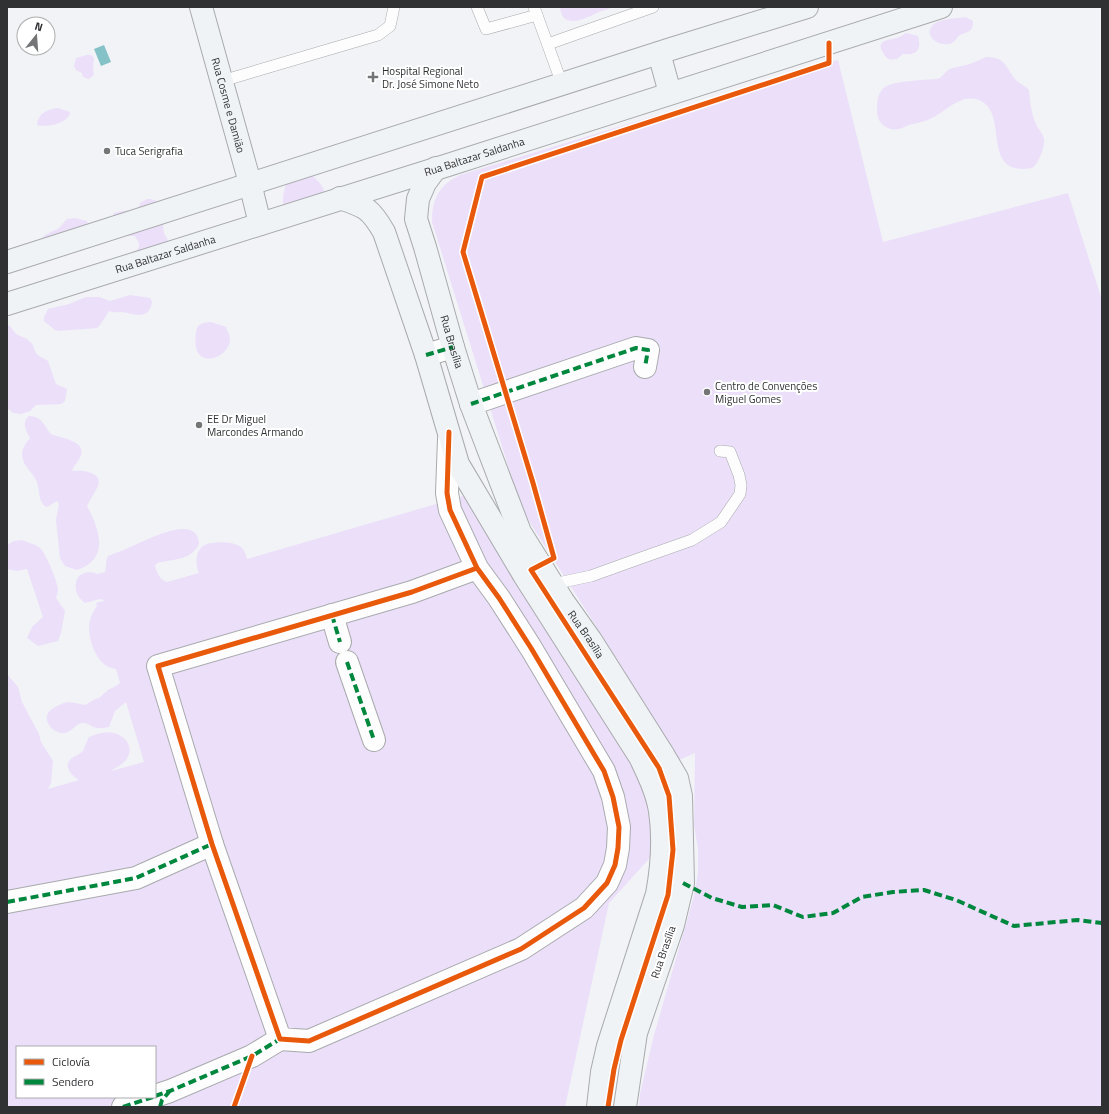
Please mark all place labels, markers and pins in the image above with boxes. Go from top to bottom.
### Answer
place label: Hospital Regional Dr. José Simone Neto [382,63,479,92]
marker: Hospital Regional Dr. José Simone Neto [367,71,379,83]
place label: Tuca Serigrafia [115,143,183,159]
marker: Tuca Serigrafia [102,146,112,156]
place label: Centro de Convenções Miguel Gomes [715,378,817,407]
marker: Centro de Convenções Miguel Gomes [702,387,712,397]
place label: EE Dr Miguel Marcondes Armando [207,411,304,440]
marker: EE Dr Miguel Marcondes Armando [194,420,204,430]

